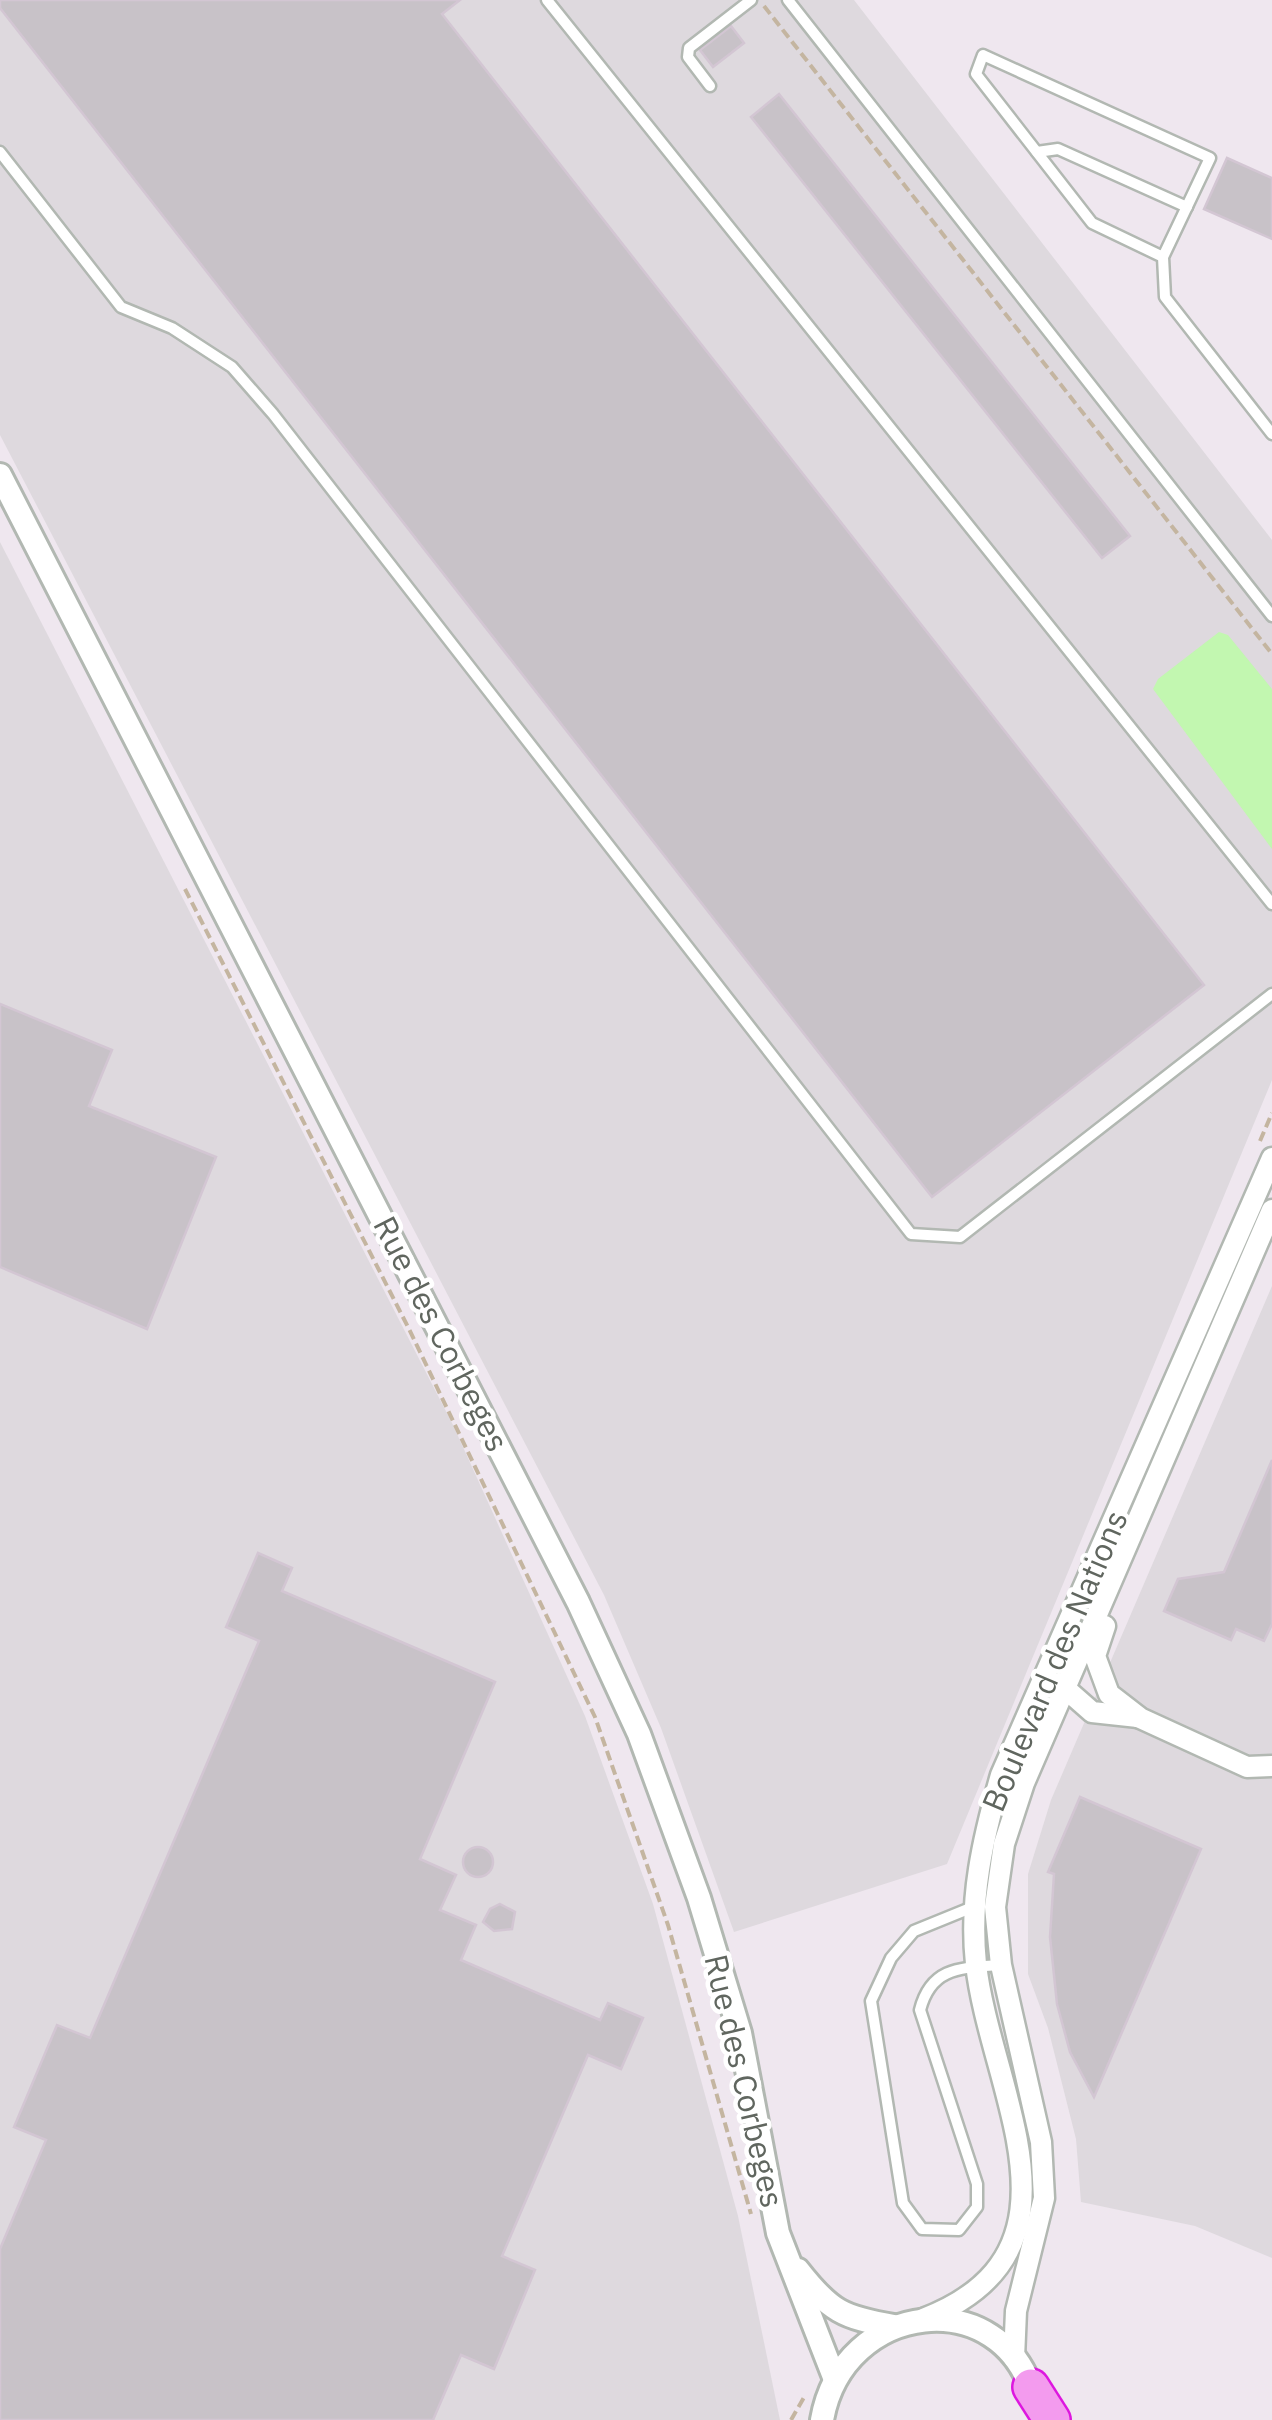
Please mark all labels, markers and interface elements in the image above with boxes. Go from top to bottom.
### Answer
street label: Rue des Corbeges [364,1209,519,1458]
street label: Boulevard des Nations [972,1504,1137,1818]
street label: Rue des Corbeges [695,1950,795,2211]

